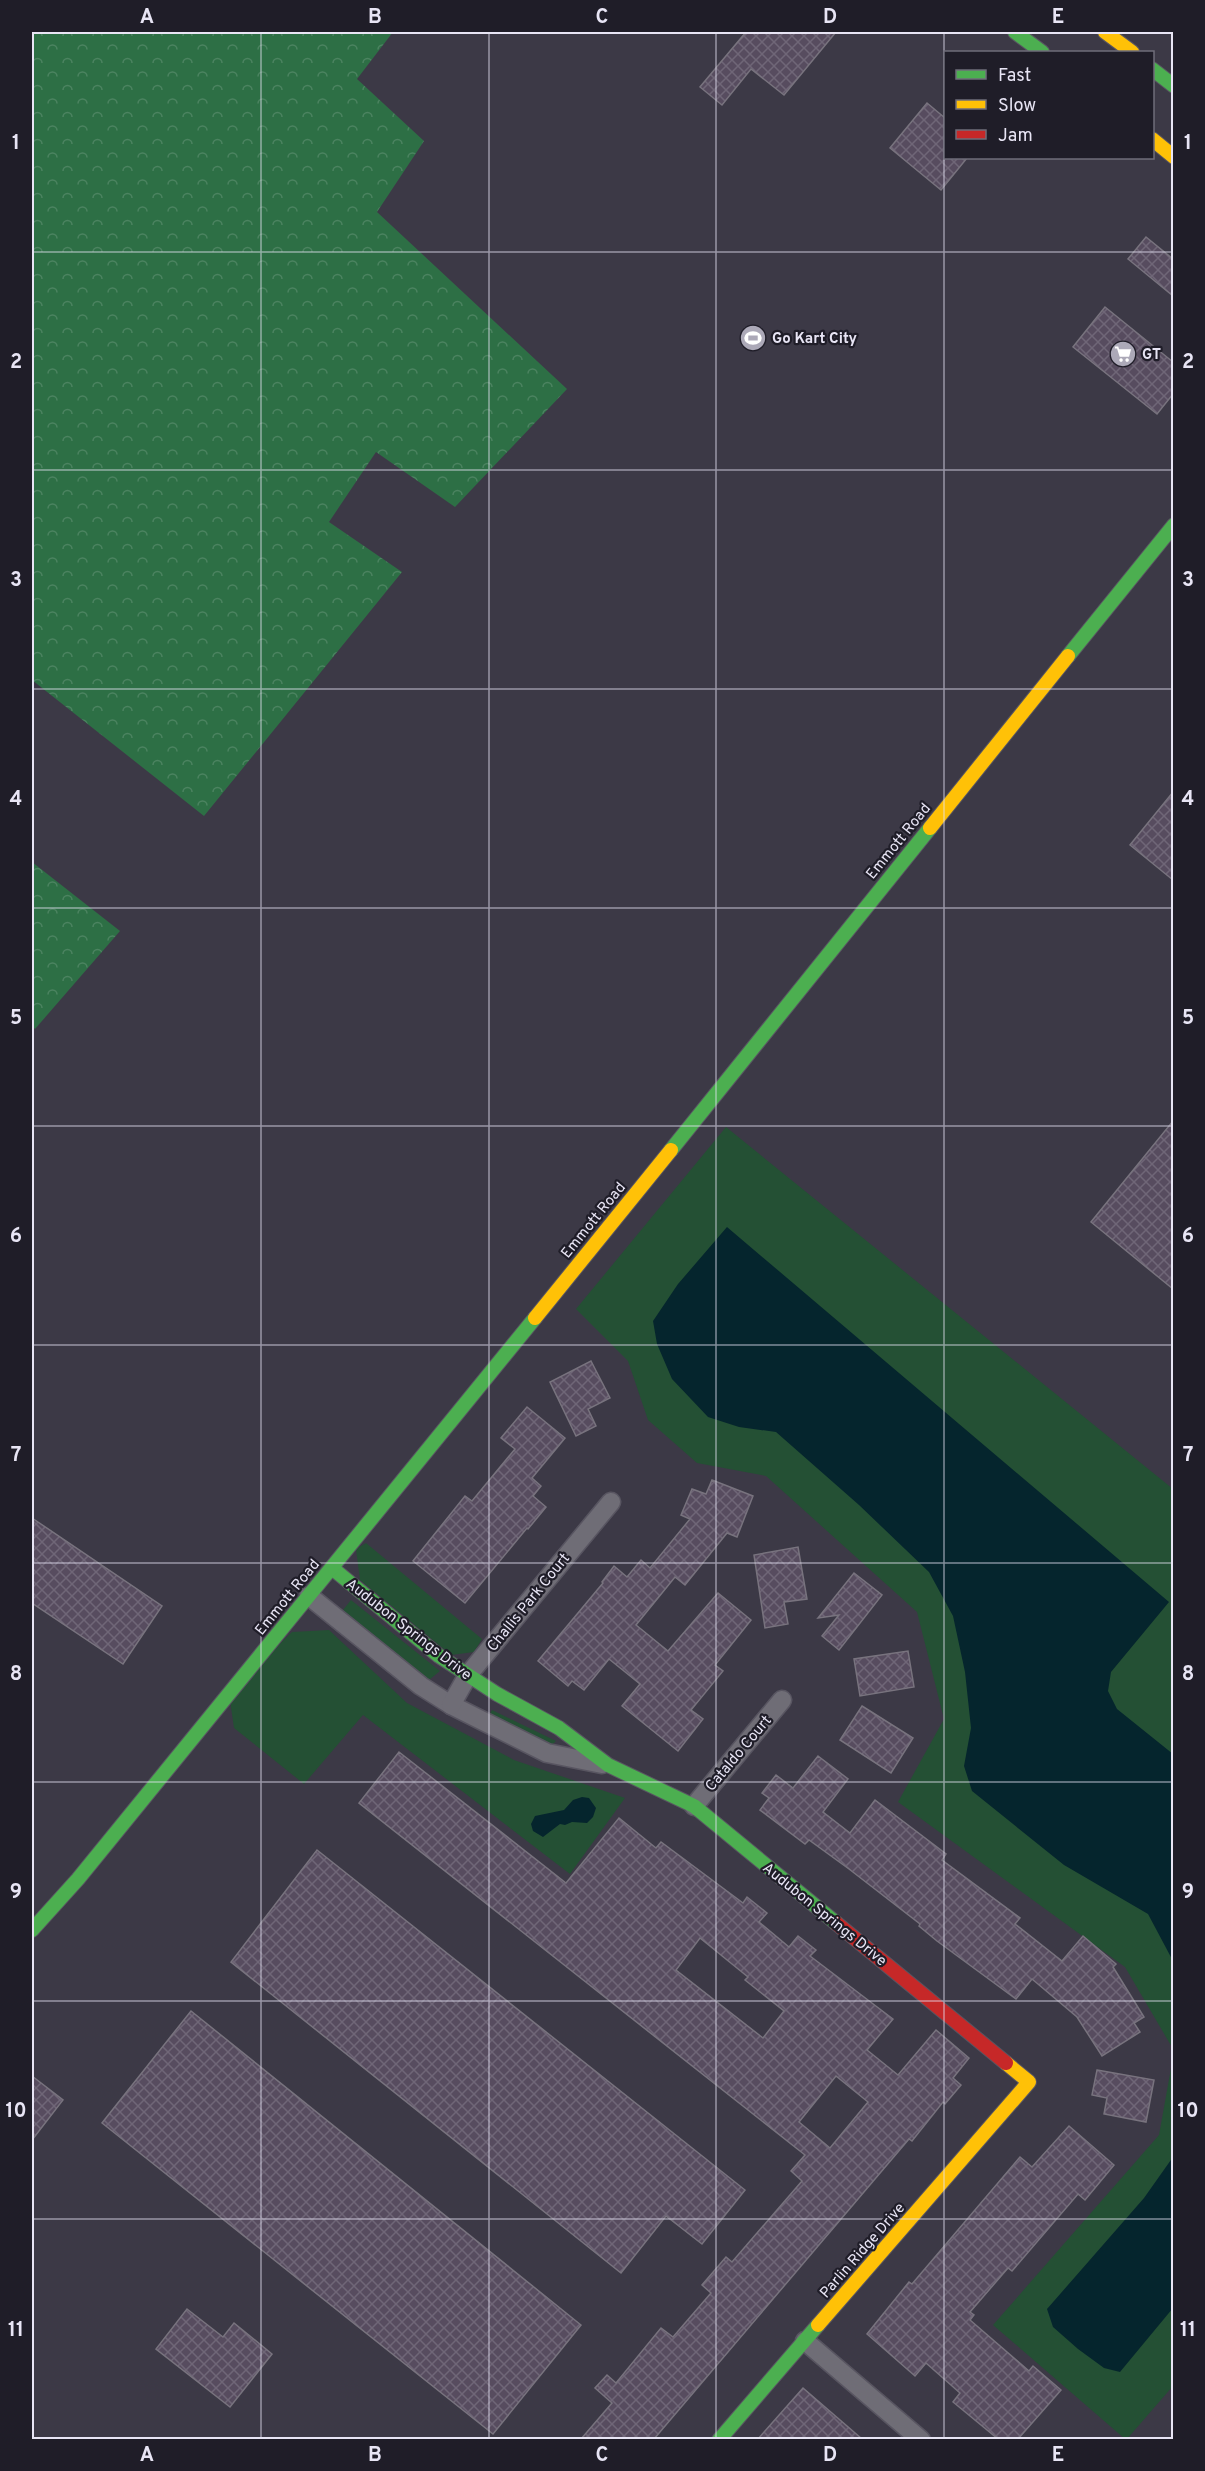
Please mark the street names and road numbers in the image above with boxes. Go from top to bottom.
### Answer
street label: Emmott Road [863,800,936,884]
street label: Emmott Road [558,1179,631,1263]
street label: Challis Park Court [484,1550,575,1656]
street label: Emmott Road [252,1556,325,1640]
street label: Audubon Springs Drive [341,1575,475,1685]
street label: Cataldo Court [702,1712,776,1796]
street label: Audubon Springs Drive [758,1859,890,1971]
street label: Parlin Ridge Drive [816,2199,910,2303]

